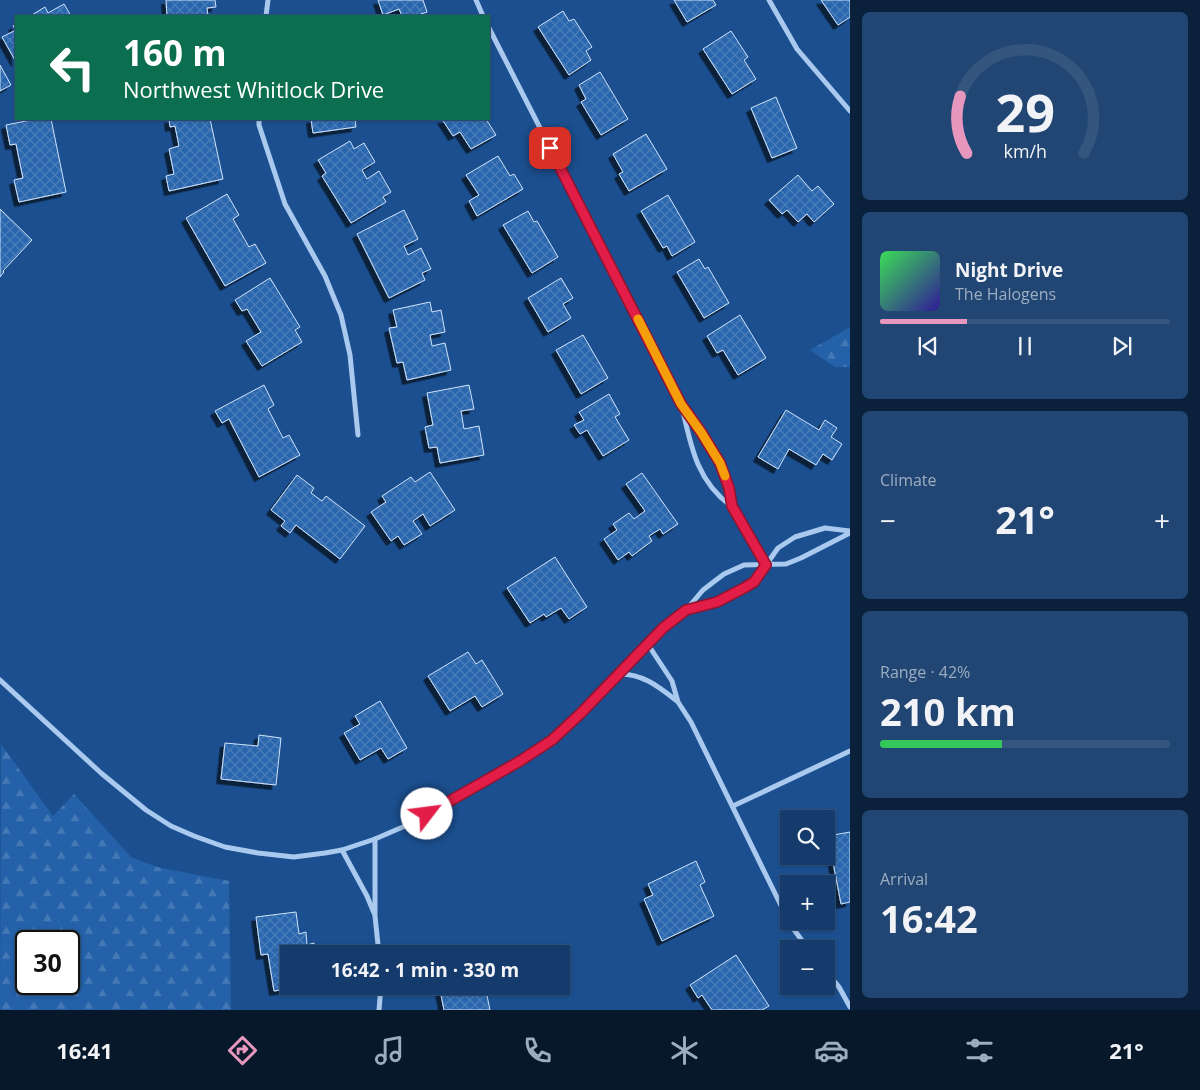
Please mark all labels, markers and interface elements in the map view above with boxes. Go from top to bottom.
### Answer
text: 160 m [123,29,227,76]
icon: left [40,35,105,100]
text: Northwest Whitlock Drive [123,74,384,104]
text: 29 [995,76,1055,147]
pin [529,127,571,169]
icon: arrive [536,134,564,162]
text: km/h [1003,139,1047,163]
text: Night Drive [955,257,1063,283]
text: The Halogens [955,283,1056,305]
icon: previous [914,332,942,360]
icon: pause [1011,332,1039,360]
icon: next [1108,332,1136,360]
text: Climate [880,469,937,491]
text: 21° [995,493,1055,545]
text: − [880,501,896,539]
text: + [1154,501,1170,539]
text: Range · 42% [880,661,970,683]
text: 210 km [880,685,1016,737]
position arrow [400,787,452,839]
map controls [780,810,835,995]
button: search [780,810,835,865]
text: Arrival [880,868,928,890]
button: + [780,875,835,930]
text: 16:42 [880,892,978,944]
speed limit sign: 30 [15,930,80,995]
button: − [780,940,835,995]
text: 16:42 · 1 min · 330 m [331,957,519,983]
icon: directions [225,1033,260,1068]
icon: music [372,1033,407,1068]
icon: phone [520,1033,555,1068]
icon: climate [667,1033,702,1068]
icon: car [814,1033,849,1068]
icon: filters [962,1033,997,1068]
text: 16:41 [56,1035,113,1065]
text: 21° [1109,1035,1144,1065]

